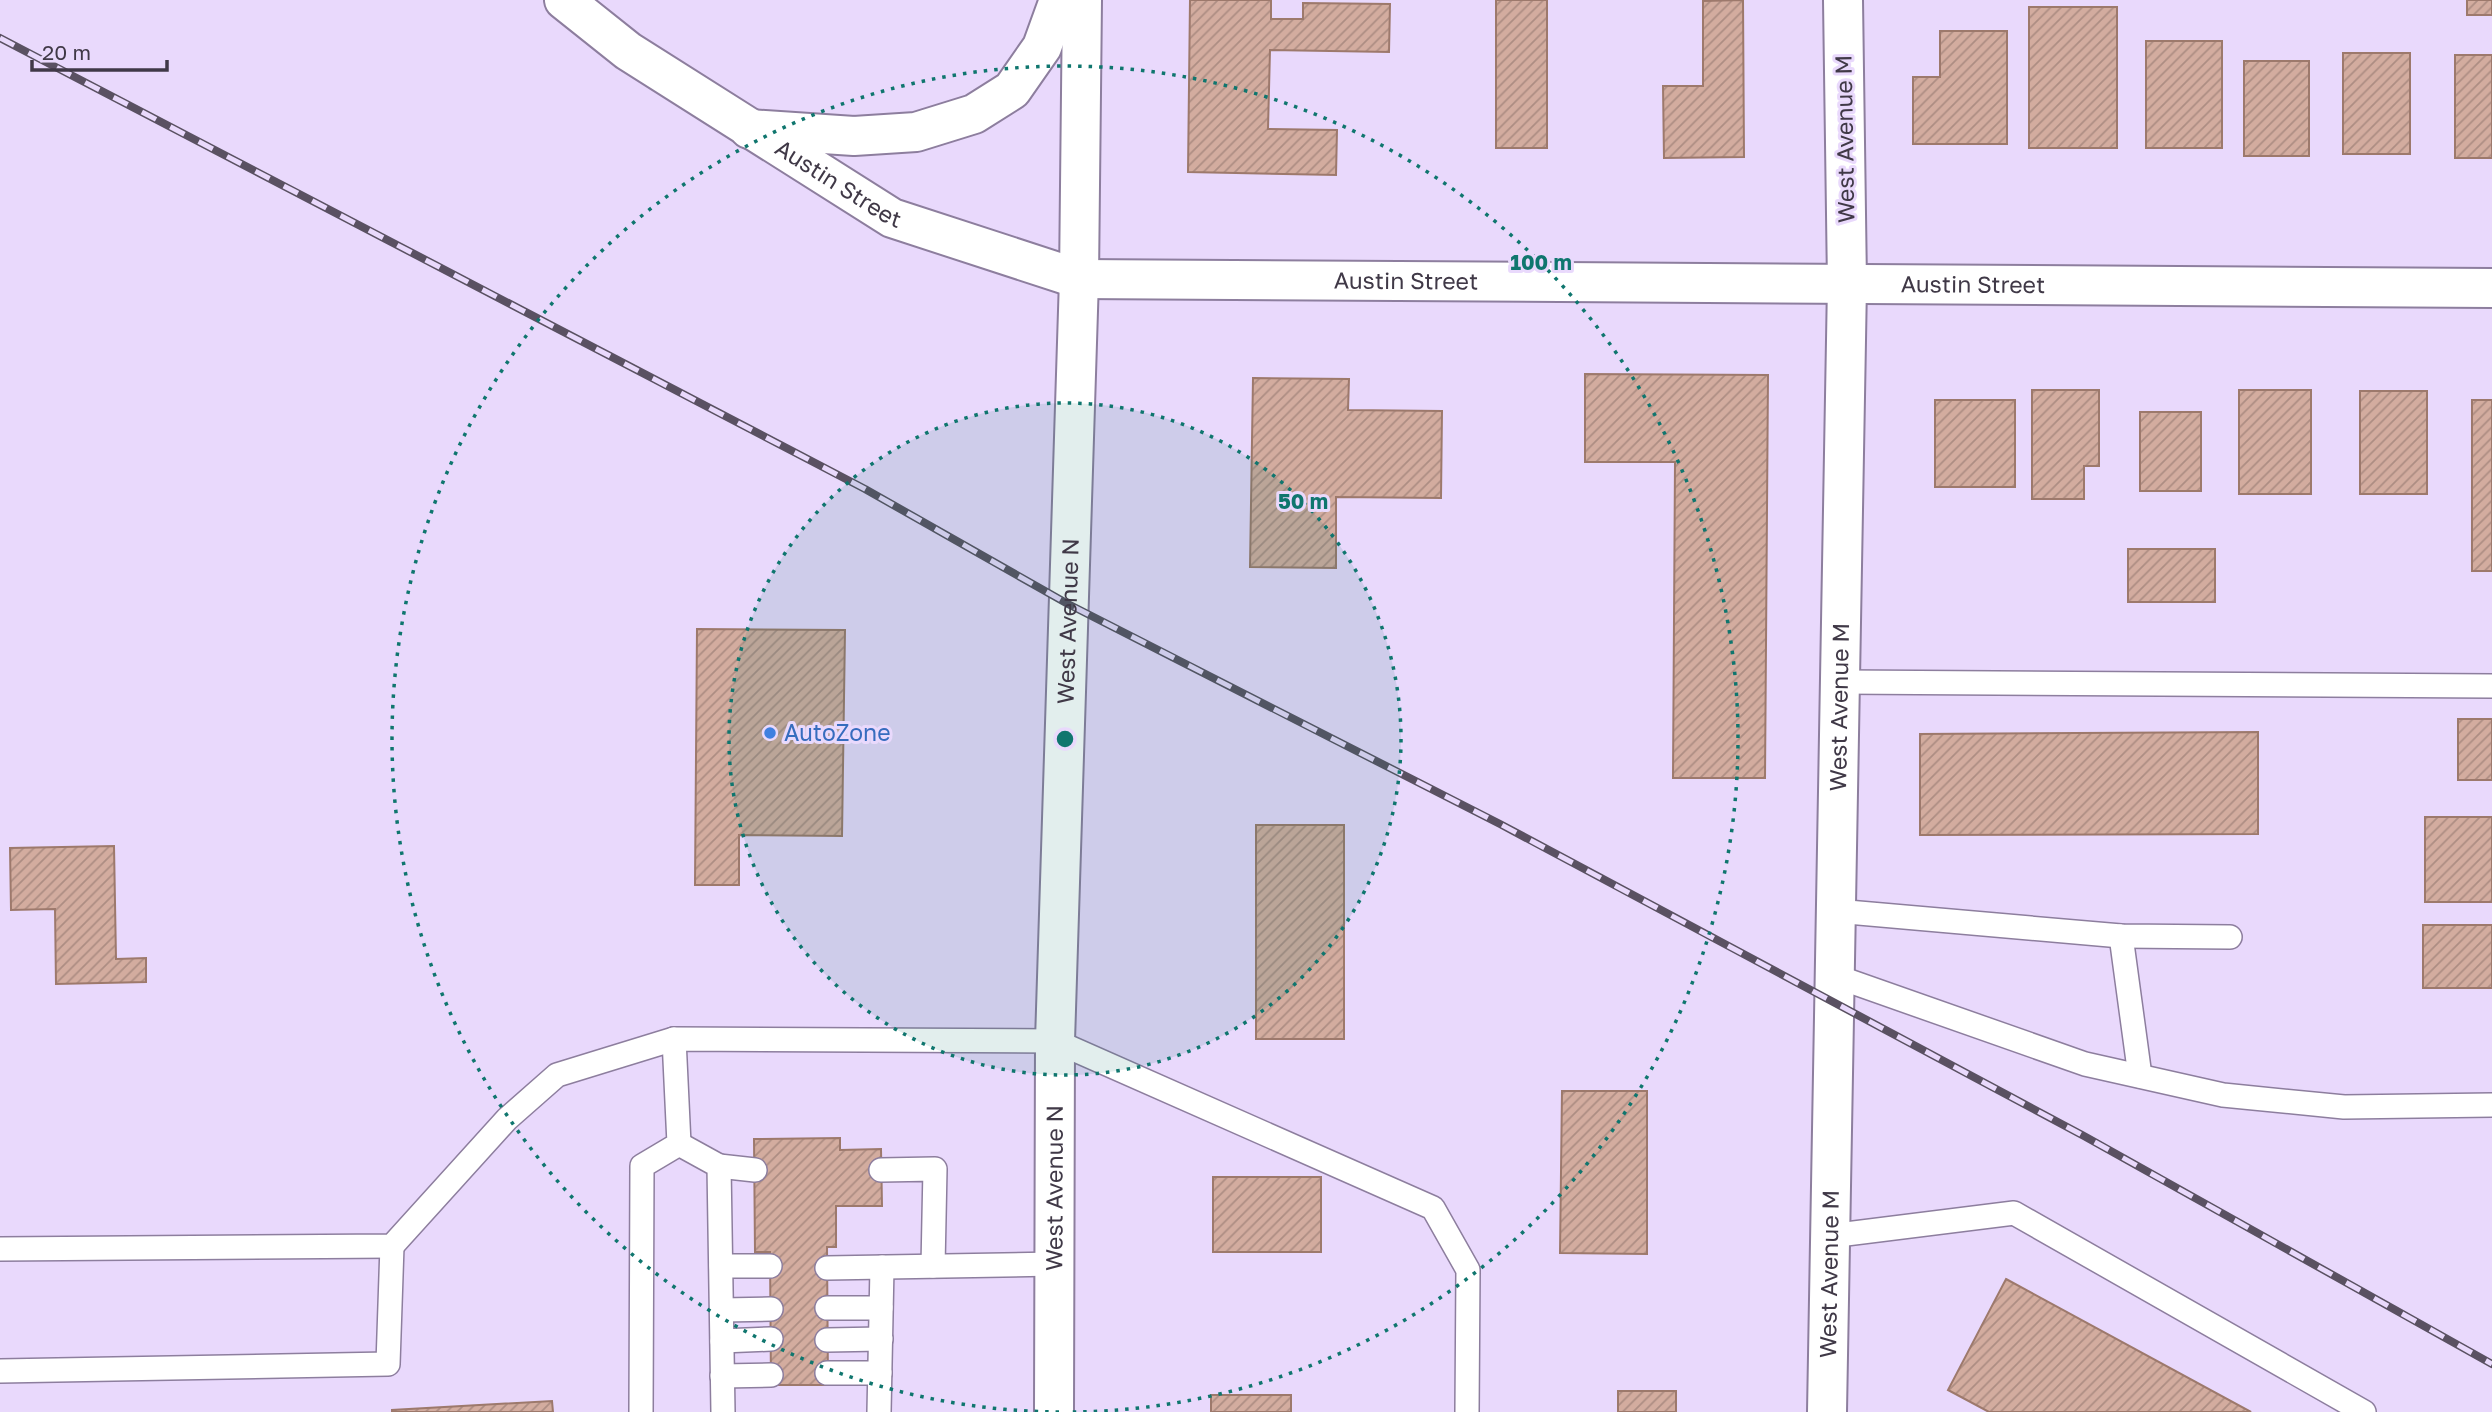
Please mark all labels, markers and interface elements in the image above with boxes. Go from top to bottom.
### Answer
scale bar [32,28,166,72]
text: 20 m [42,39,91,65]
street label: West Avenue M [1829,55,1859,223]
street label: Austin Street [771,133,905,233]
text: 100 m [1510,249,1572,275]
street label: Austin Street [1334,266,1478,295]
street label: Austin Street [1901,269,2045,298]
text: 50 m [1278,488,1328,514]
street label: West Avenue N [1051,538,1084,705]
street label: West Avenue M [1823,623,1854,792]
place label: AutoZone [784,718,891,746]
marker: AutoZone [762,725,778,741]
centre of rings [1053,727,1077,751]
street label: West Avenue N [1039,1105,1068,1271]
street label: West Avenue M [1813,1190,1844,1358]

